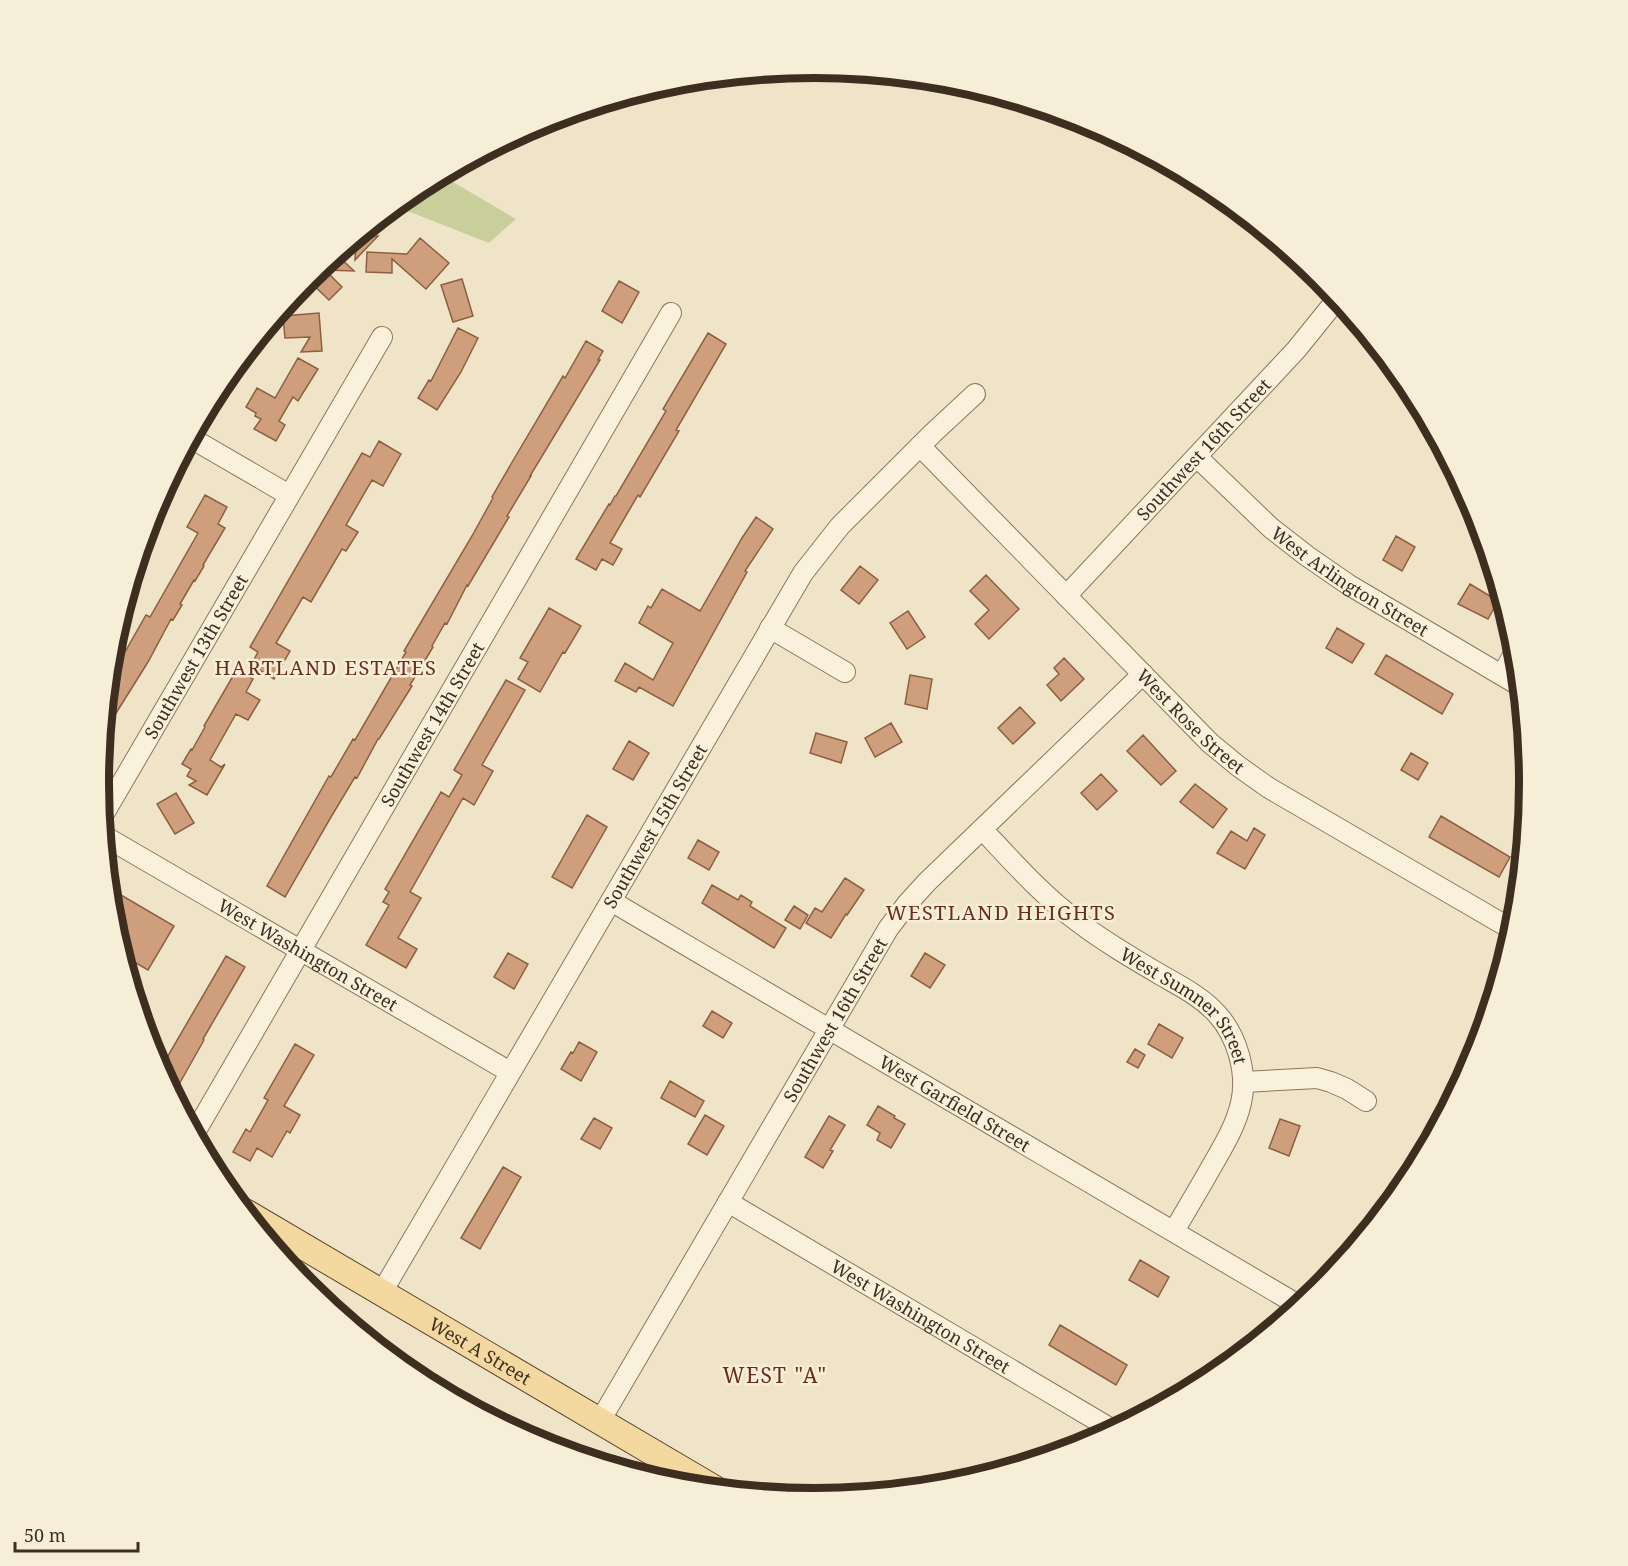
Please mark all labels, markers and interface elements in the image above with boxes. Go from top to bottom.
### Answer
street label: Southwest 16th Street [1131,373,1276,526]
street label: West Arlington Street [1266,521,1433,641]
street label: Southwest 13th Street [138,570,253,743]
street label: Southwest 14th Street [375,637,489,811]
district label: HARTLAND ESTATES [215,654,438,681]
street label: West Rose Street [1132,663,1249,779]
street label: Southwest 15th Street [597,739,712,913]
street label: West Washington Street [214,893,402,1016]
district label: WESTLAND HEIGHTS [886,899,1116,926]
street label: Southwest 16th Street [777,933,892,1106]
street label: West Sumner Street [1116,942,1253,1066]
street label: West Garfield Street [875,1049,1035,1157]
street label: West Washington Street [827,1254,1015,1379]
street label: West A Street [425,1311,535,1390]
district label: WEST "A" [723,1361,828,1389]
scale bar [15,1515,138,1553]
text: 50 m [24,1523,66,1547]

